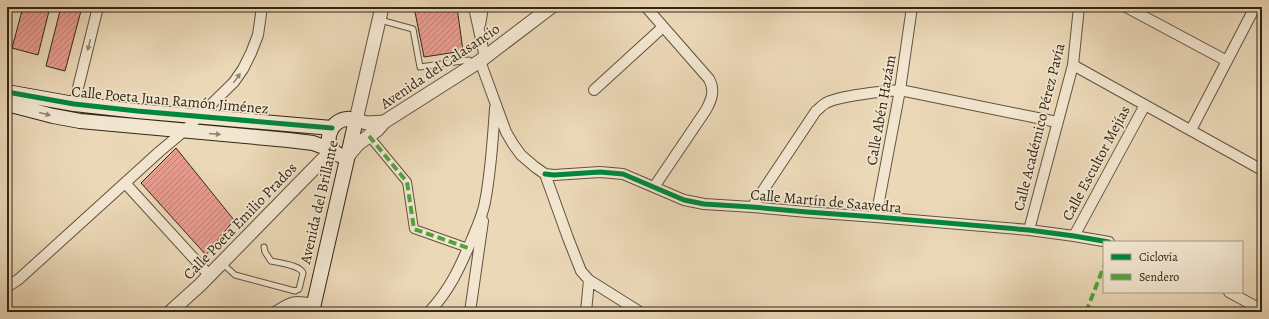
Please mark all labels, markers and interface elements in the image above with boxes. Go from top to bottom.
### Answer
street label: Avenida del Calasancio [376,19,504,114]
one-way arrow [85,39,91,51]
street label: Calle Académico Pérez Pavía [1008,41,1070,213]
street label: Calle Abén Hazám [861,53,901,167]
one-way arrow [233,73,241,83]
street label: Calle Poeta Juan Ramón Jiménez [71,81,269,119]
street label: Calle Escultor Mejías [1057,102,1135,224]
one-way arrow [38,112,51,118]
one-way arrow [209,131,221,138]
street label: Avenida del Brillante [295,138,343,267]
street label: Calle Poeta Emilio Prados [179,158,301,284]
street label: Calle Martín de Saavedra [749,184,903,218]
legend [1103,241,1243,293]
text: Ciclovía [1139,249,1178,265]
text: Sendero [1139,269,1179,285]

